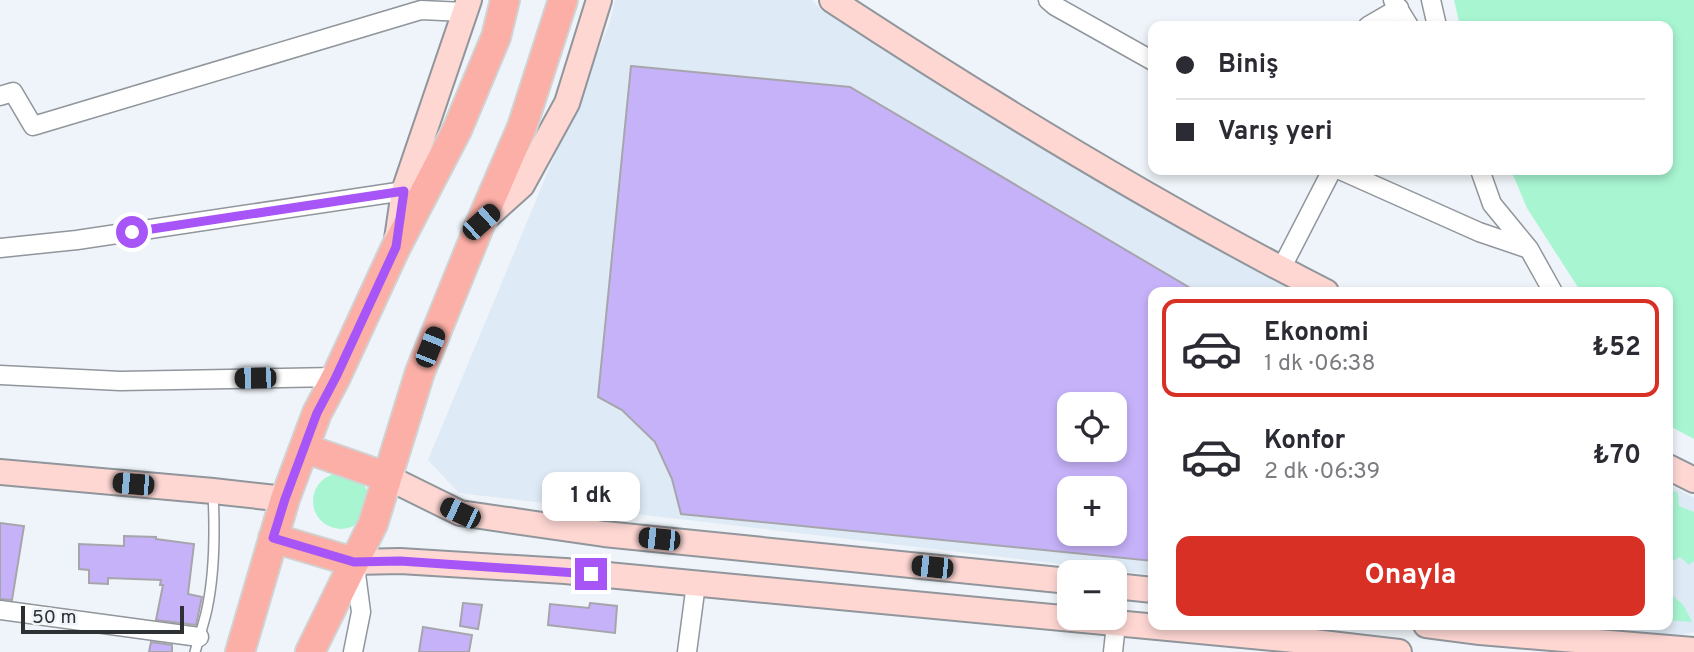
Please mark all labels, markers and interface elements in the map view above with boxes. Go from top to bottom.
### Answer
text: Biniş [1218,49,1279,82]
text: Varış yeri [1218,116,1333,149]
car [459,200,504,244]
route start [116,216,148,248]
icon: car [1180,317,1243,380]
text: Ekonomi [1264,317,1369,350]
car [413,324,448,370]
text: ₺52 [1592,332,1641,365]
text: 1 dk · 06:38 [1264,350,1376,379]
car [234,367,277,389]
map controls [1057,392,1127,630]
button: locate [1057,392,1127,462]
icon: car [1180,425,1243,488]
text: Konfor [1264,425,1345,458]
text: ₺70 [1593,440,1641,473]
text: 2 dk · 06:39 [1264,458,1380,487]
car [112,472,155,496]
callout: 1 dk [542,472,640,522]
button: + [1057,476,1127,546]
text: 1 dk [570,482,612,511]
car [437,495,484,531]
car [638,526,681,552]
button: Onayla [1176,536,1645,616]
car [911,554,954,580]
route end [575,558,607,590]
button: − [1057,560,1127,630]
scale bar [21,603,184,635]
text: 50 m [32,606,77,630]

